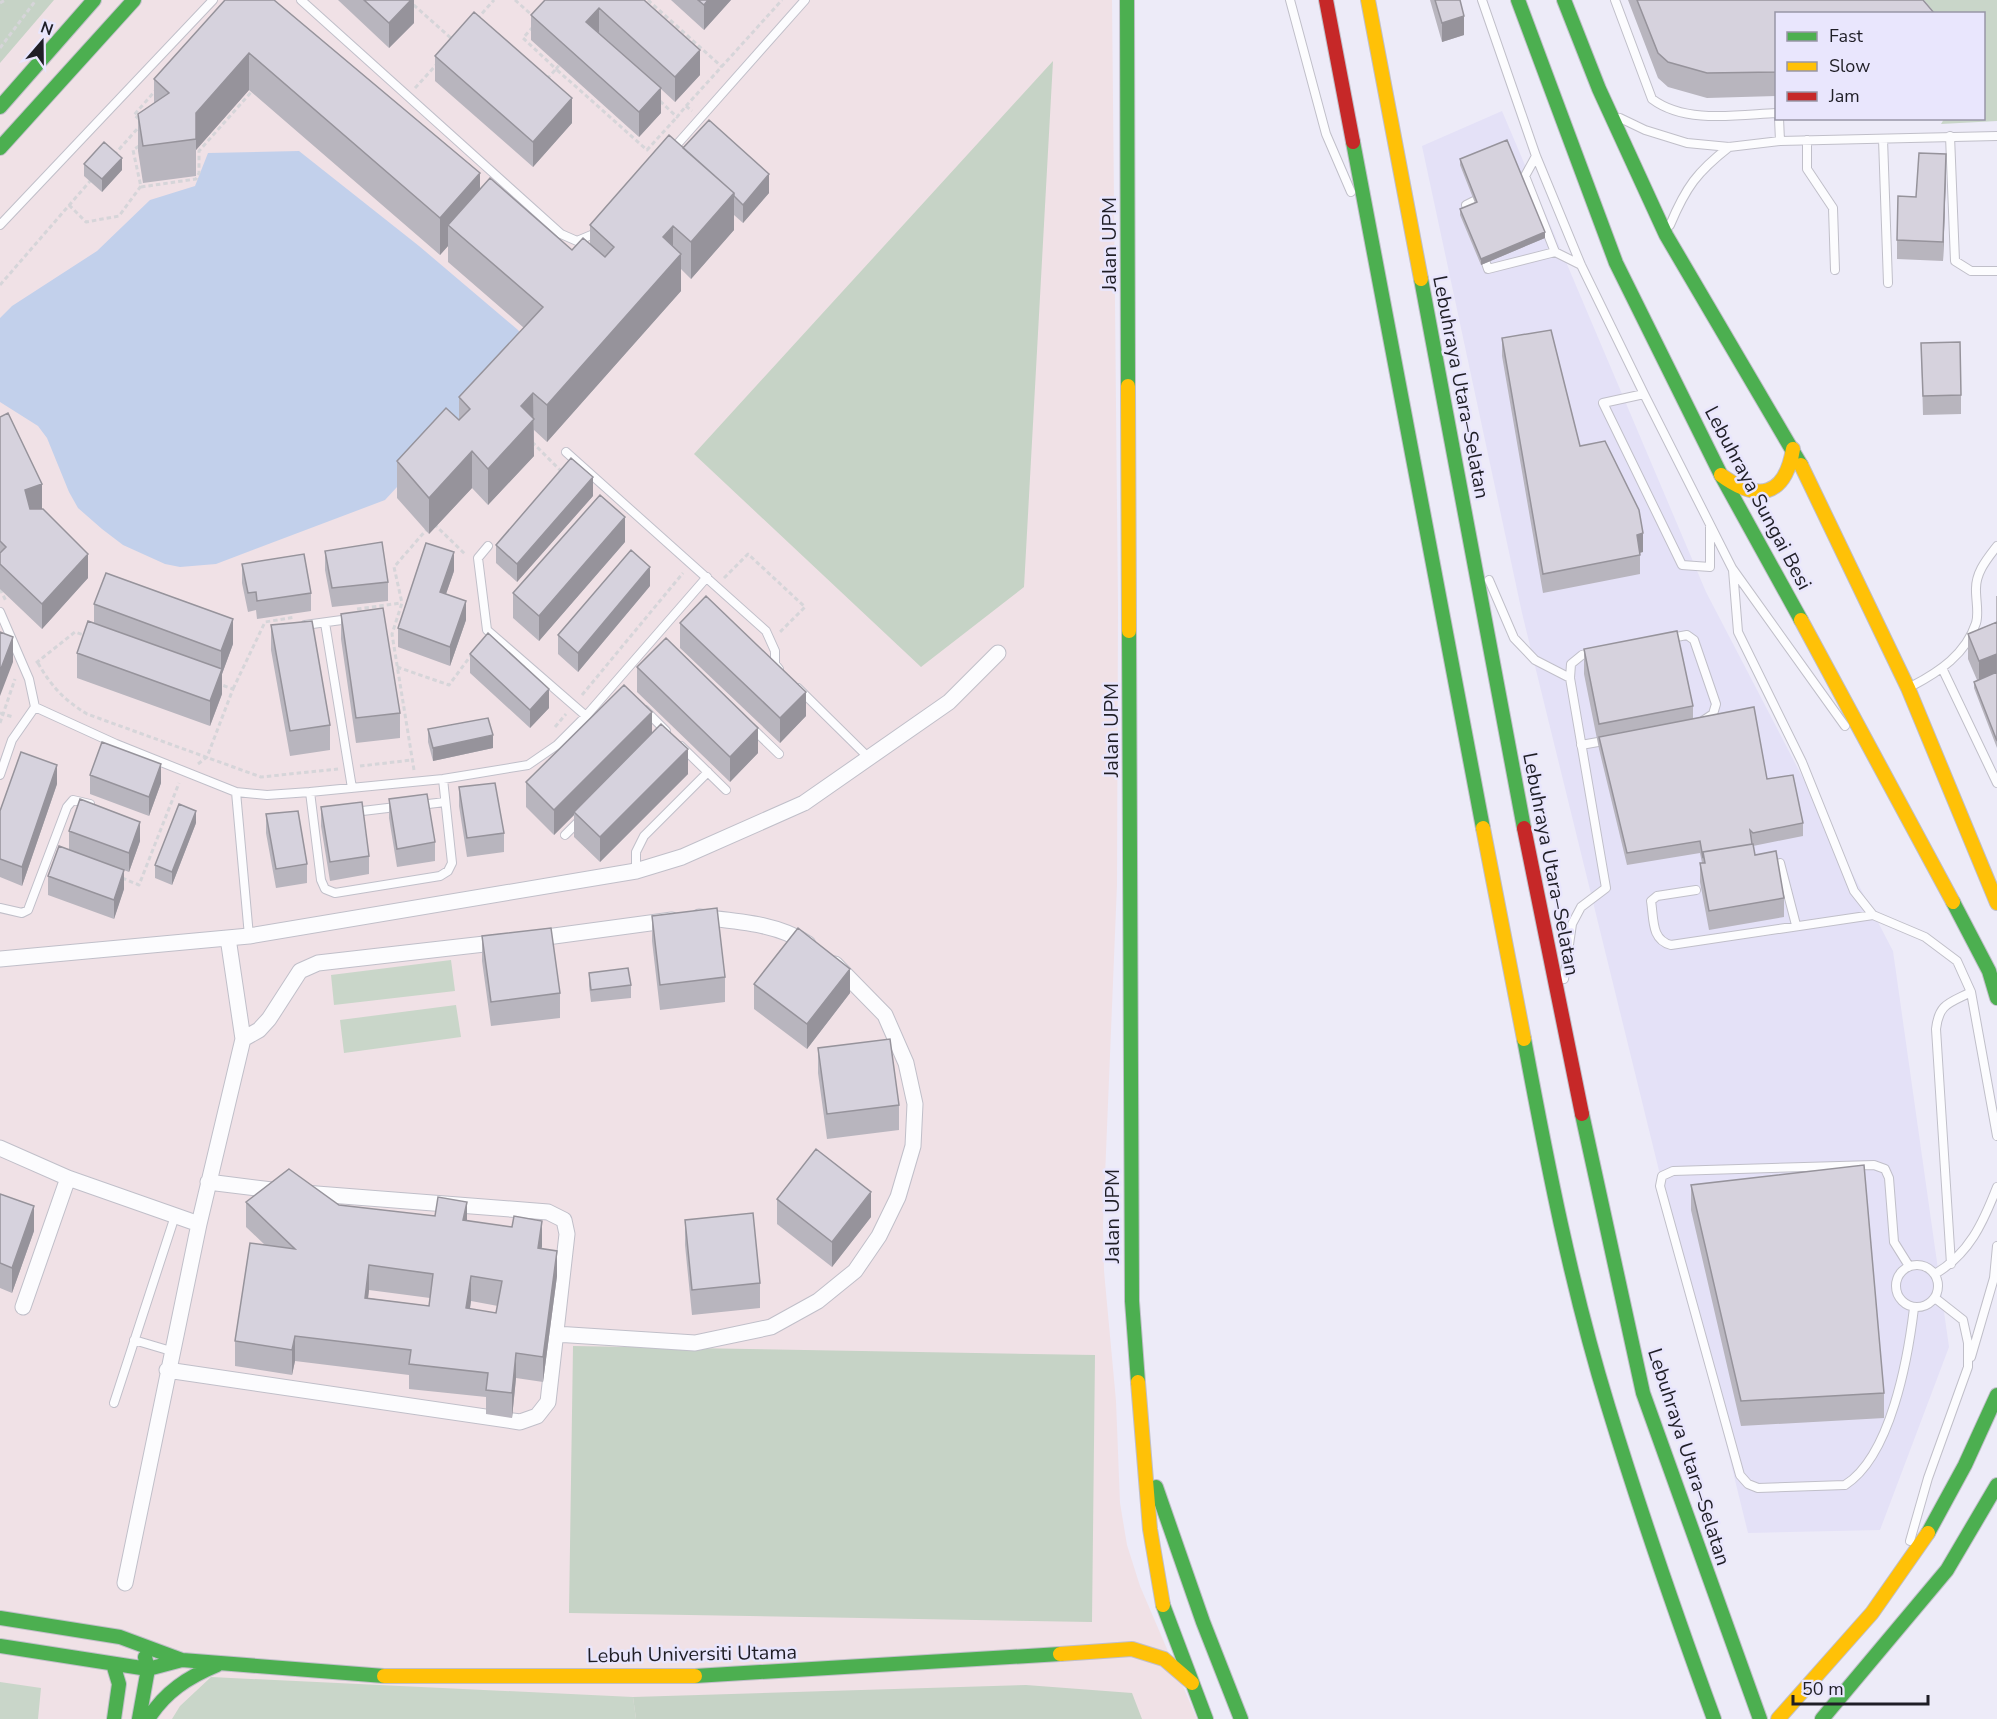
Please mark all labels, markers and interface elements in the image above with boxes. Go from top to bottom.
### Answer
north arrow [12,12,72,72]
legend [1775,12,1985,120]
text: N [37,16,56,41]
text: Fast [1829,24,1864,48]
text: Slow [1829,54,1870,78]
text: Jam [1828,84,1860,108]
street label: Jalan UPM [1096,197,1123,292]
street label: Lebuhraya Utara–Selatan [1426,273,1496,501]
street label: Lebuhraya Sungai Besi [1698,401,1818,595]
street label: Jalan UPM [1098,683,1125,778]
street label: Lebuhraya Utara–Selatan [1516,750,1586,978]
street label: Jalan UPM [1099,1169,1126,1264]
street label: Lebuhraya Utara–Selatan [1641,1345,1737,1569]
street label: Lebuh Universiti Utama [587,1639,797,1669]
scale bar [1793,1668,1928,1706]
text: 50 m [1802,1677,1844,1701]

